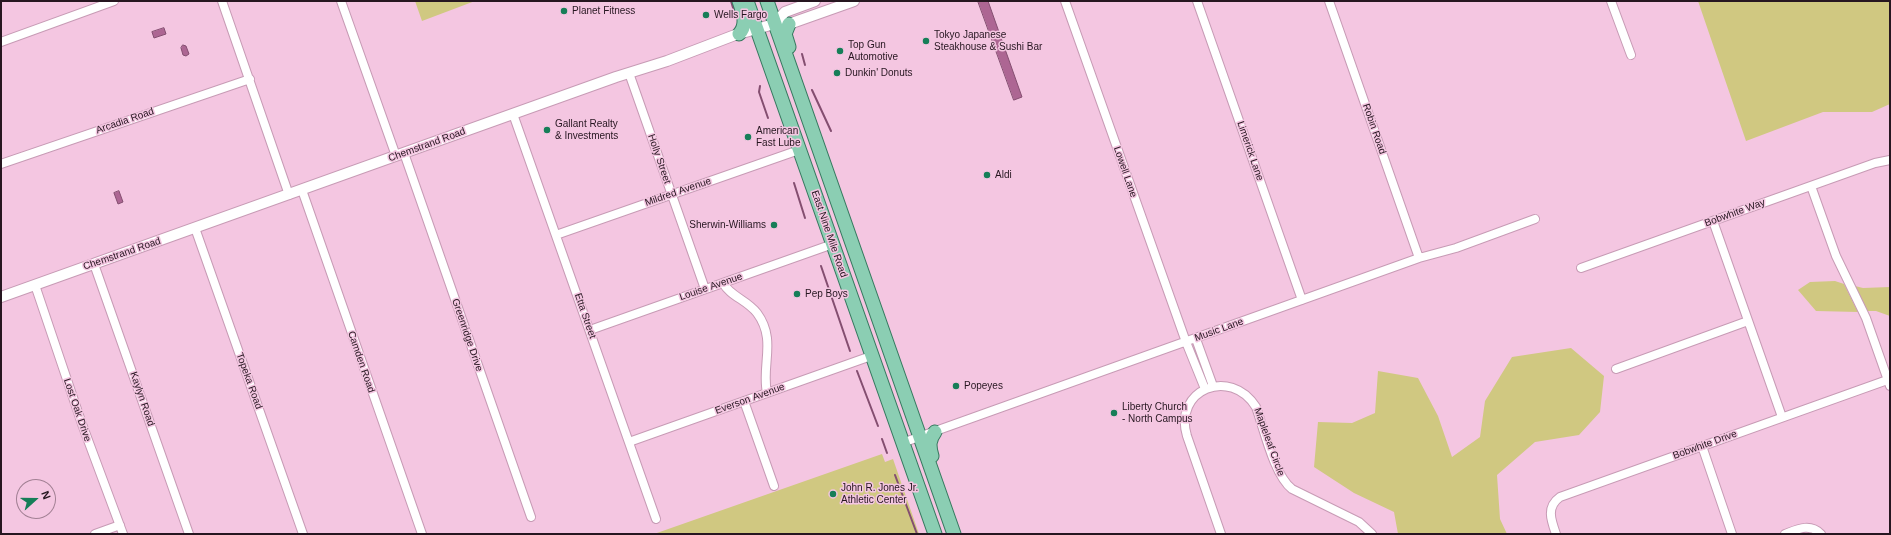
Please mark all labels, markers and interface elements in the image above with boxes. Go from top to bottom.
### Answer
place label: Planet Fitness [572,5,635,17]
marker: Planet Fitness [559,6,569,16]
place label: Wells Fargo [714,9,767,21]
marker: Wells Fargo [701,10,711,20]
place label: Tokyo Japanese Steakhouse & Sushi Bar [934,29,1042,52]
marker: Tokyo Japanese Steakhouse & Sushi Bar [921,36,931,46]
place label: Top Gun Automotive [848,39,898,62]
marker: Top Gun Automotive [835,46,845,56]
place label: Dunkin' Donuts [845,67,912,79]
marker: Dunkin' Donuts [832,68,842,78]
street label: Robin Road [1360,102,1388,156]
street label: Arcadia Road [94,105,156,137]
place label: Gallant Realty & Investments [555,118,618,142]
street label: Limerick Lane [1234,120,1266,182]
street label: Chemstrand Road [387,125,467,165]
marker: Gallant Realty & Investments [542,125,552,135]
place label: American Fast Lube [756,125,800,148]
marker: American Fast Lube [743,132,753,142]
street label: Holly Street [645,133,673,185]
street label: Lowell Lane [1111,145,1139,199]
place label: Aldi [995,169,1012,181]
marker: Aldi [982,170,992,180]
street label: Mildred Avenue [643,175,713,209]
street label: East Nine Mile Road [808,189,850,279]
street label: Bobwhite Way [1703,196,1767,230]
place label: Sherwin-Williams [689,219,766,231]
marker: Sherwin-Williams [769,220,779,230]
street label: Chemstrand Road [82,235,162,273]
street label: Louise Avenue [678,271,744,303]
place label: Pep Boys [805,288,848,300]
marker: Pep Boys [792,289,802,299]
street label: Etta Street [572,292,598,340]
street label: Greenridge Drive [449,297,485,373]
street label: Music Lane [1193,316,1245,344]
street label: Camden Road [345,330,377,394]
street label: Topeka Road [233,351,265,411]
street label: Kaylyn Road [127,370,157,428]
street label: Lost Oak Drive [61,377,93,443]
place label: Popeyes [964,380,1003,392]
street label: Everson Avenue [714,381,786,417]
marker: Popeyes [951,381,961,391]
place label: Liberty Church - North Campus [1122,401,1193,424]
street label: Mapleleaf Circle [1251,406,1287,478]
marker: Liberty Church - North Campus [1109,408,1119,418]
street label: Bobwhite Drive [1671,428,1739,462]
north arrow [16,479,56,519]
place label: John R. Jones Jr. Athletic Center [841,482,918,506]
text: N [39,489,53,501]
marker: John R. Jones Jr. Athletic Center [828,489,838,499]

